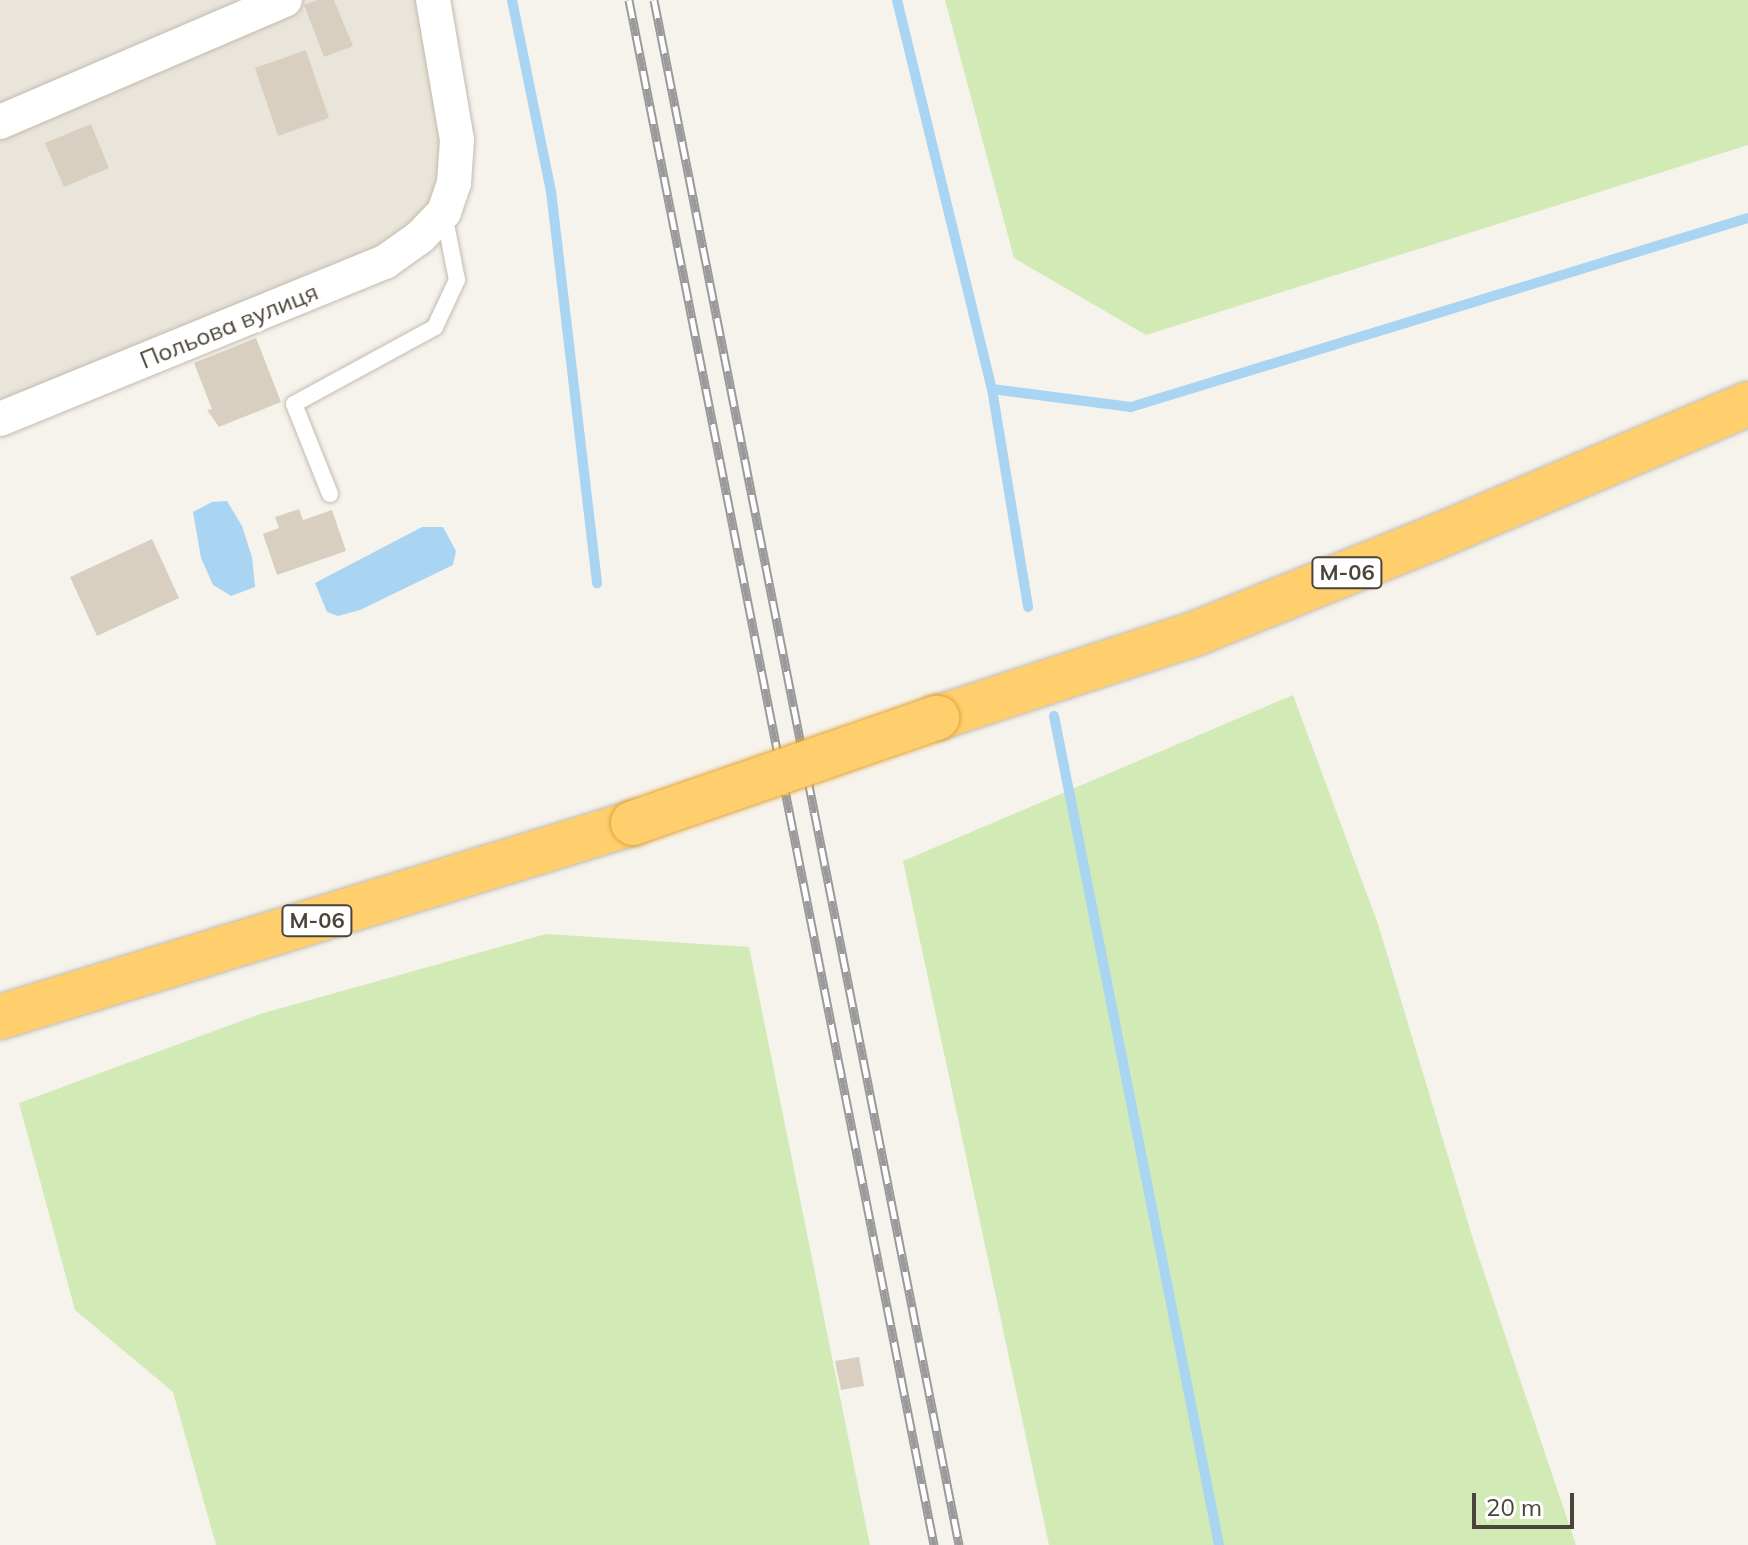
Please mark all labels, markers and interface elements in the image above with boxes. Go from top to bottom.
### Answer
street label: Польова вулиця [136,277,322,375]
road number: М-06 [1311,555,1383,591]
road number: М-06 [281,903,353,939]
scale bar [1476,1477,1578,1527]
text: 20 m [1486,1492,1542,1522]

